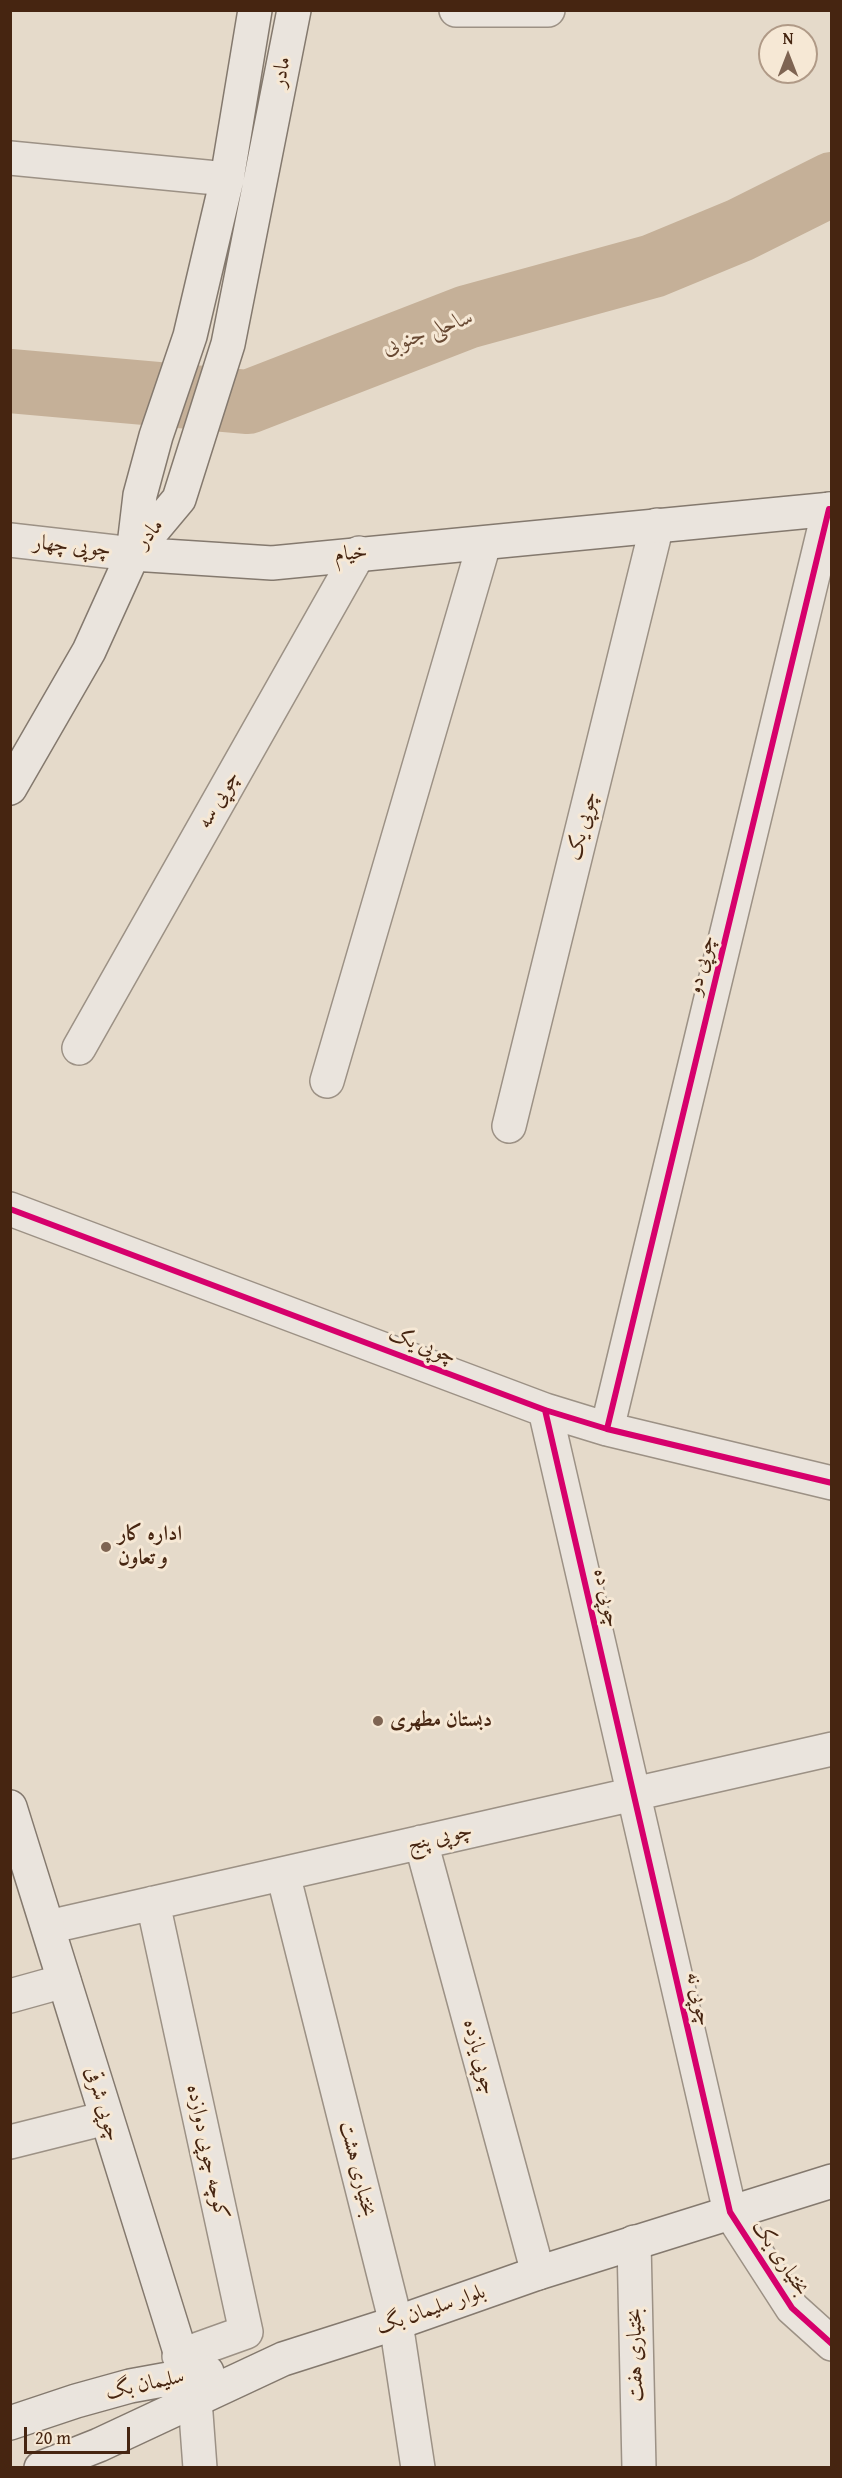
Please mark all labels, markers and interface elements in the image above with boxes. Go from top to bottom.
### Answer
north arrow [758,24,818,84]
text: N [783,26,793,50]
street label: مادر [267,54,297,90]
water label: ساحلی جنوبی [379,304,477,362]
street label: مادر [130,514,170,554]
street label: چوپی چهار [32,530,112,564]
street label: خیام [333,540,369,568]
street label: چوپی سه [192,767,246,833]
street label: چوپی یک [562,789,604,863]
street label: چوپی دو [682,933,722,997]
street label: چوپی یک [385,1322,459,1370]
place label: اداره کار و تعاون [118,1522,182,1572]
marker: اداره کار و تعاون [99,1540,113,1554]
street label: چوپی ده [587,1566,625,1630]
place label: دبستان مطهری [390,1708,492,1734]
marker: دبستان مطهری [371,1714,385,1728]
street label: چوپی پنج [405,1818,475,1858]
street label: چوپی نه [680,1970,716,2028]
street label: چوپی یازده [457,2016,501,2098]
street label: چوپی شرقی [79,2064,125,2144]
street label: کوچه چوپی دوازده [180,2082,234,2222]
street label: بختیاری هشت [333,2119,381,2219]
street label: بختیاری یک [746,2216,814,2300]
street label: بلوار سلیمان بگ [373,2280,489,2340]
street label: بختیاری هفت [623,2308,649,2402]
street label: سلیمان بگ [103,2364,187,2406]
scale bar [27,2415,134,2453]
text: 20 m [35,2424,71,2451]

